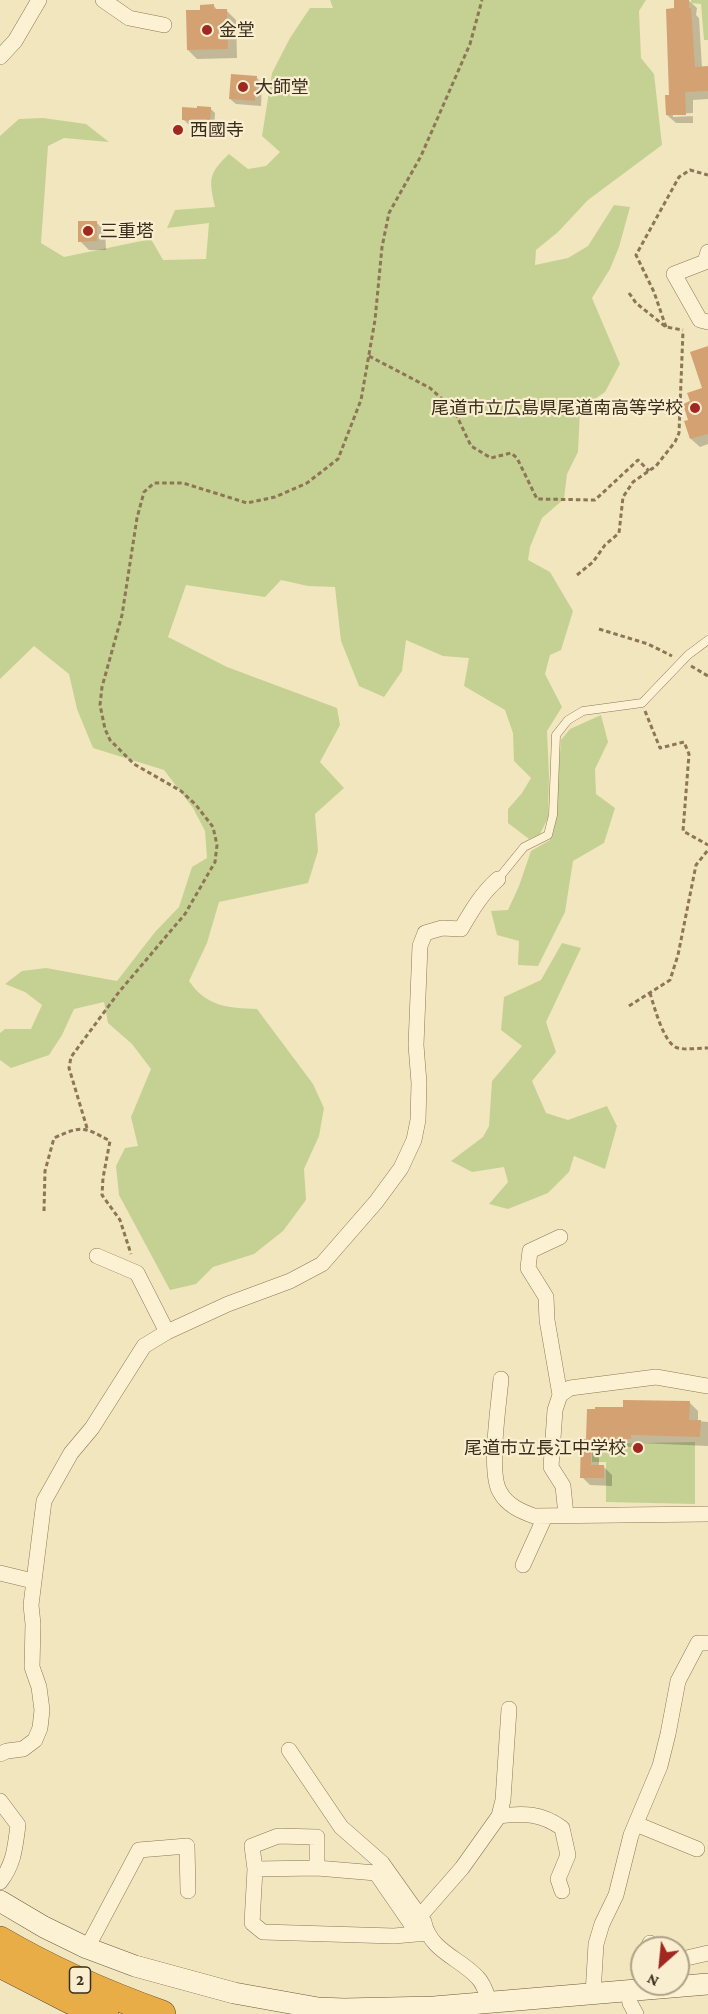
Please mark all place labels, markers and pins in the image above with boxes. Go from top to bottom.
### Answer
place label: 金堂 [219,19,255,41]
marker: 金堂 [200,23,214,37]
place label: 大師堂 [255,76,309,98]
marker: 大師堂 [236,80,250,94]
place label: 西國寺 [190,119,244,141]
marker: 西國寺 [171,123,185,137]
place label: 三重塔 [100,220,154,242]
marker: 三重塔 [81,224,95,238]
place label: 尾道市立広島県尾道南高等学校 [431,397,683,419]
marker: 尾道市立広島県尾道南高等学校 [688,401,702,415]
place label: 尾道市立長江中学校 [464,1437,626,1459]
marker: 尾道市立長江中学校 [631,1441,645,1455]

